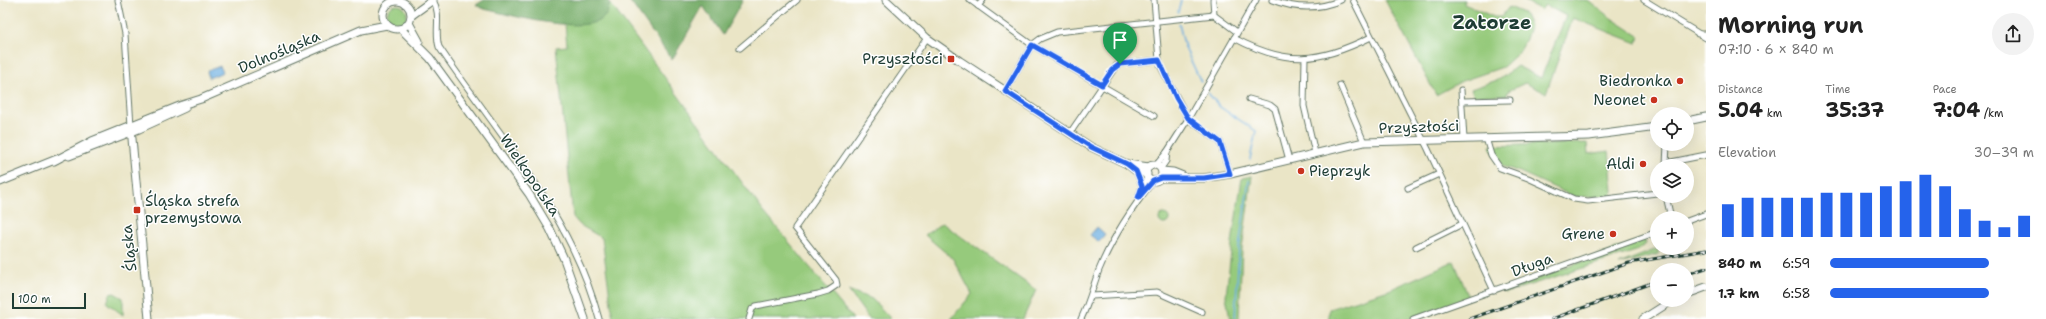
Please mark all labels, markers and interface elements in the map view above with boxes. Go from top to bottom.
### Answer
district label: Zatorze [1453,10,1531,35]
text: Morning run [1718,11,1863,40]
button: share [1992,13,2034,55]
pin [1103,23,1137,64]
street label: Dolnośląska [235,26,324,78]
icon: arrive [1109,29,1131,51]
text: 07:10 · 6 × 840 m [1718,41,1834,58]
place label: Przyszłości [862,49,943,69]
marker: Przyszłości [946,54,956,64]
place label: Biedronka [1599,71,1673,91]
marker: Biedronka [1675,76,1685,86]
text: Distance [1718,82,1763,97]
text: Time [1825,82,1851,97]
text: Pace [1933,82,1957,97]
place label: Neonet [1593,90,1646,110]
marker: Neonet [1649,95,1659,105]
text: 5.04 [1718,97,1763,123]
text: 35:37 [1825,97,1884,123]
text: 7:04 [1933,97,1980,123]
text: km [1763,106,1782,121]
text: /km [1980,106,2004,121]
map controls [1650,107,1694,307]
button: locate [1650,107,1694,151]
street label: Przyszłości [1378,116,1460,138]
street label: Wielkopolska [495,130,565,221]
text: Elevation [1718,144,1776,161]
text: 30–39 m [1974,144,2034,161]
place label: Aldi [1606,154,1635,174]
marker: Aldi [1638,159,1648,169]
button: layers [1650,159,1694,203]
place label: Pieprzyk [1309,161,1371,181]
marker: Pieprzyk [1296,166,1306,176]
place label: Śląska strefa przemysłowa [145,190,242,228]
marker: Śląska strefa przemysłowa [132,205,142,215]
button: + [1650,211,1694,255]
street label: Śląska [116,223,141,272]
place label: Grene [1561,224,1605,244]
marker: Grene [1608,229,1618,239]
street label: Długa [1509,248,1556,282]
text: 840 m [1718,255,1761,272]
text: 6:59 [1782,255,1810,272]
button: − [1650,263,1694,307]
text: 1.7 km [1718,285,1759,302]
text: 6:58 [1782,285,1811,302]
scale bar [12,291,86,310]
text: 100 m [18,292,51,307]

